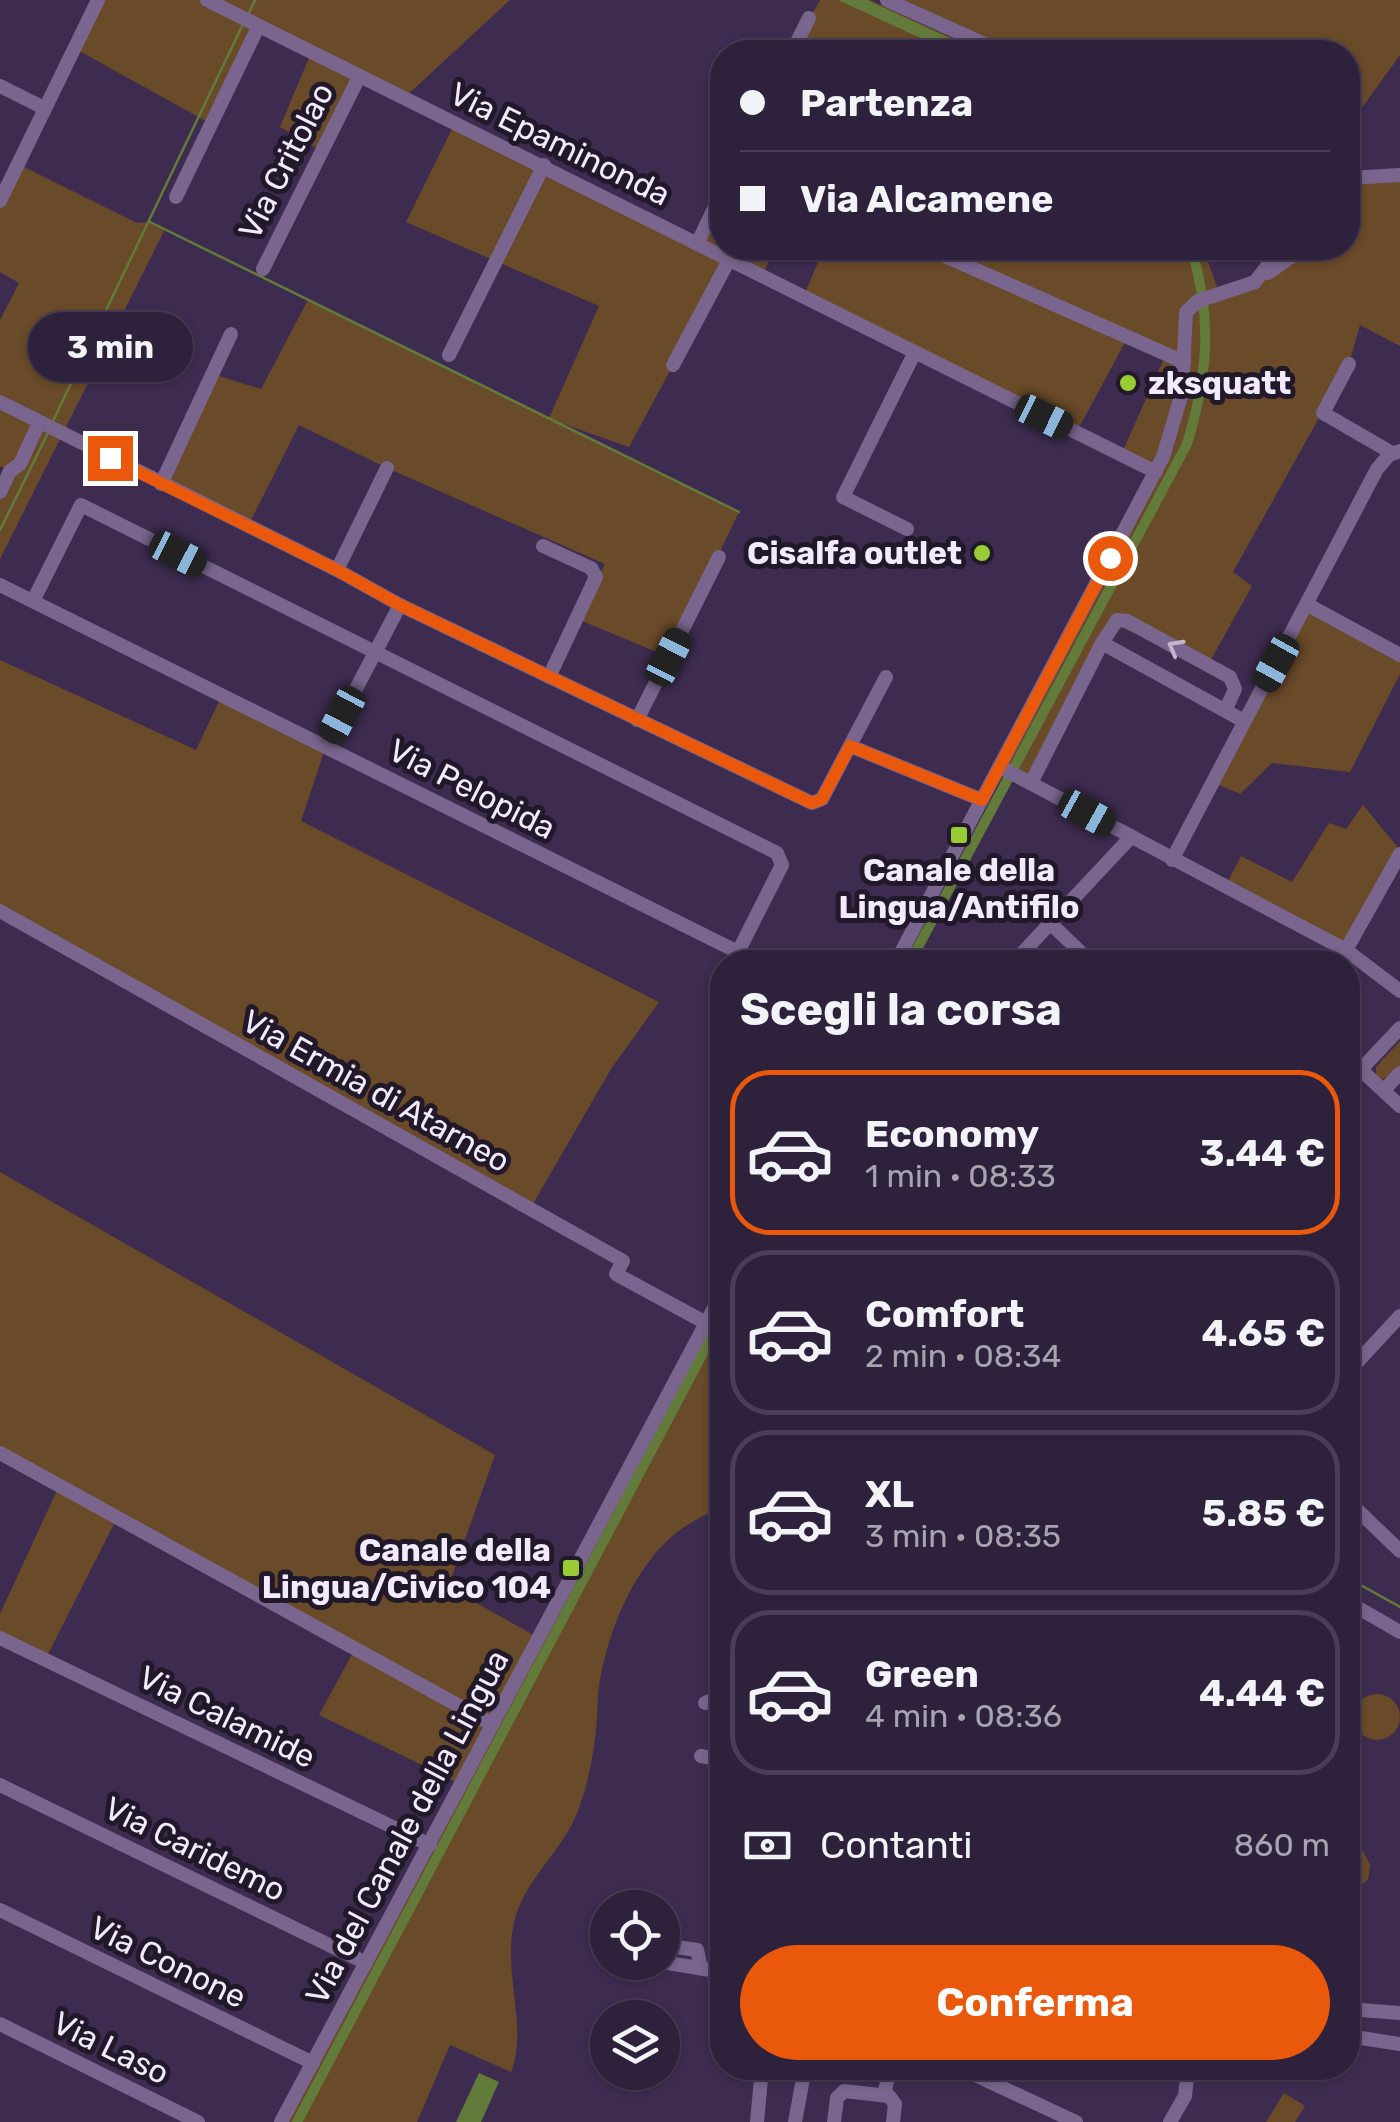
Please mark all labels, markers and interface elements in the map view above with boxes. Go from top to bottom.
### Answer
street label: Via Epaminonda [444,74,676,214]
street label: Via Critolao [230,77,342,245]
text: Partenza [800,80,973,126]
text: Via Alcamene [800,176,1054,222]
callout: 3 min [28,313,192,383]
text: 3 min [67,328,154,366]
place label: zksquatt [1148,364,1291,402]
marker: zksquatt [1117,372,1139,394]
car [1010,390,1078,444]
route end [88,436,133,481]
car [144,527,212,581]
place label: Cisalfa outlet [747,534,962,572]
route start [1088,536,1133,581]
marker: Cisalfa outlet [971,542,993,564]
car [642,623,696,691]
car [1248,629,1304,697]
one-way arrow [1168,640,1186,660]
car [315,681,369,749]
street label: Via Pelopida [382,731,562,847]
car [1053,785,1121,841]
marker: Canale della Lingua/Antifilo [948,824,970,846]
place label: Canale della Lingua/Antifilo [838,851,1080,926]
text: Scegli la corsa [740,983,1062,1036]
street label: Via Ermia di Atarneo [236,1002,516,1180]
icon: car [745,1108,835,1198]
text: Economy [865,1111,1039,1157]
text: 3.44 € [1200,1130,1325,1176]
text: 1 min · 08:33 [865,1157,1056,1195]
icon: car [745,1288,835,1378]
text: Comfort [865,1291,1024,1337]
text: 4.65 € [1202,1310,1325,1356]
text: 2 min · 08:34 [865,1337,1061,1375]
icon: car [745,1468,835,1558]
text: XL [865,1471,914,1517]
text: 5.85 € [1202,1490,1325,1536]
text: 3 min · 08:35 [865,1517,1061,1555]
place label: Canale della Lingua/Civico 104 [262,1531,551,1606]
marker: Canale della Lingua/Civico 104 [560,1557,582,1579]
street label: Via del Canale della Lingua [297,1643,517,2011]
icon: car [745,1648,835,1738]
text: Green [865,1651,979,1697]
street label: Via Calamide [133,1658,321,1776]
text: 4.44 € [1199,1670,1325,1716]
text: 4 min · 08:36 [865,1697,1062,1735]
street label: Via Caridemo [98,1789,292,1909]
icon: cash [740,1818,795,1873]
text: Contanti [820,1822,973,1868]
text: 860 m [1234,1826,1330,1864]
map controls [590,1890,680,2090]
button: locate [590,1890,680,1980]
street label: Via Conone [84,1908,252,2016]
button: Conferma [740,1945,1330,2060]
button: layers [590,2000,680,2090]
street label: Via Laso [47,2004,175,2092]

